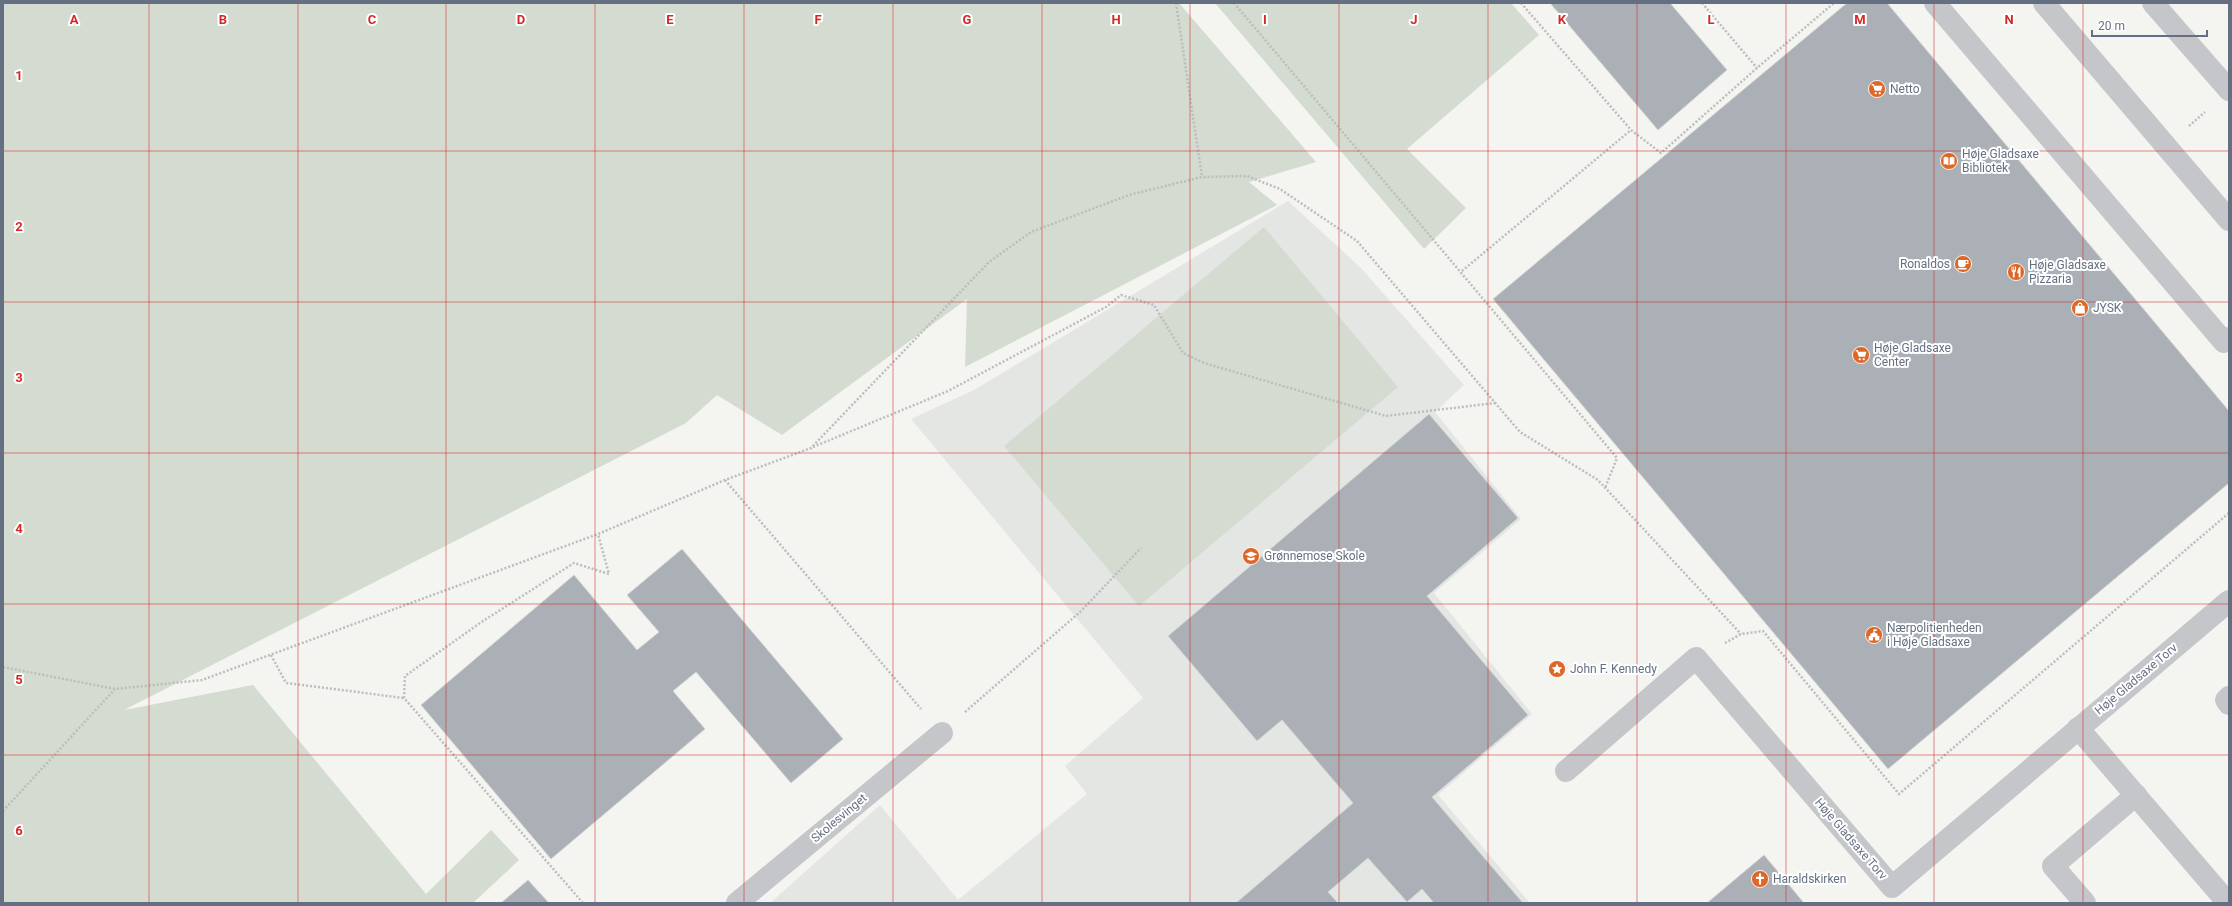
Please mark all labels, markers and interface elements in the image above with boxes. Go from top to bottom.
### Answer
text: A [70,12,79,27]
text: B [219,12,227,27]
text: C [368,12,377,27]
text: D [517,12,525,27]
text: E [666,12,674,27]
text: F [814,12,822,27]
text: G [963,12,972,27]
text: H [1111,12,1121,27]
text: I [1263,12,1267,27]
text: J [1410,12,1418,27]
text: K [1558,12,1567,27]
text: L [1707,12,1715,27]
text: M [1854,12,1866,27]
text: N [2004,12,2014,27]
scale bar [2092,12,2207,38]
text: 20 m [2098,19,2125,33]
text: 1 [15,68,23,83]
supermarket icon: Netto [1867,79,1887,99]
place label: Netto [1890,82,1920,96]
place label: Høje Gladsaxe Bibliotek [1962,147,2039,175]
library icon: Høje Gladsaxe Bibliotek [1939,151,1959,171]
text: 2 [15,219,23,234]
cafe icon: Ronaldos [1953,254,1973,274]
place label: Ronaldos [1900,257,1950,271]
place label: Høje Gladsaxe Pizzaria [2029,258,2106,286]
restaurant icon: Høje Gladsaxe Pizzaria [2006,262,2026,282]
shop icon: JYSK [2070,298,2090,318]
place label: JYSK [2093,301,2122,315]
place label: Høje Gladsaxe Center [1874,341,1951,369]
supermarket icon: Høje Gladsaxe Center [1851,345,1871,365]
text: 3 [15,370,23,385]
text: 4 [15,521,23,536]
school or university icon: Grønnemose Skole [1241,546,1261,566]
place label: Grønnemose Skole [1264,549,1365,563]
place label: Nærpolitienheden i Høje Gladsaxe [1887,621,1982,649]
public building icon: Nærpolitienheden i Høje Gladsaxe [1864,625,1884,645]
street label: Høje Gladsaxe Torv [2092,640,2180,717]
place icon: John F. Kennedy [1547,659,1567,679]
place label: John F. Kennedy [1570,662,1657,676]
text: 5 [15,672,23,687]
street label: Skolesvinget [808,791,870,845]
street label: Høje Gladsaxe Torv [1812,796,1890,883]
text: 6 [15,823,23,838]
church icon: Haraldskirken [1750,869,1770,889]
place label: Haraldskirken [1773,872,1846,886]

